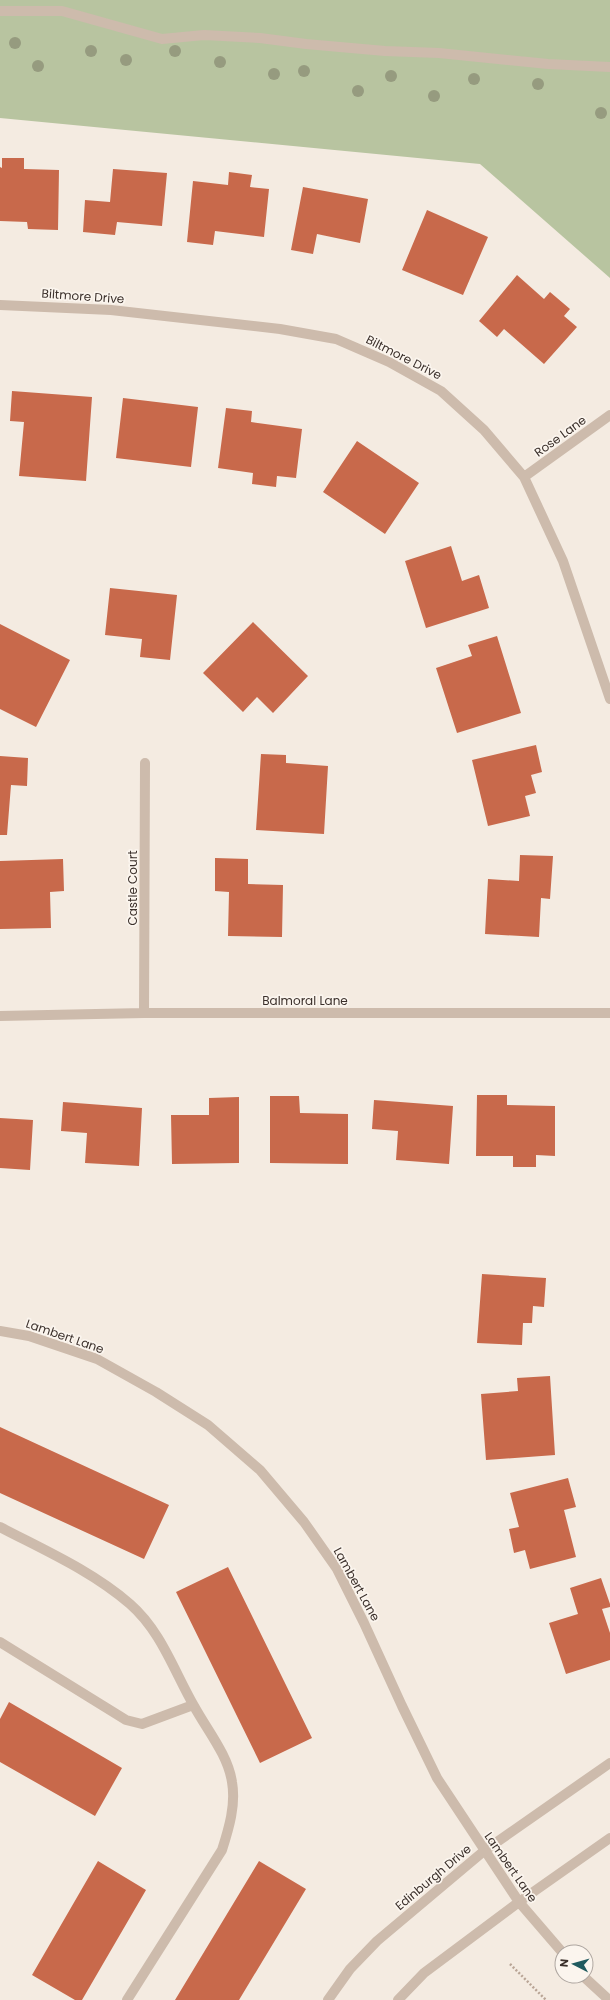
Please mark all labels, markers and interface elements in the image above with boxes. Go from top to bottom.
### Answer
street label: Biltmore Drive [41,285,125,307]
street label: Biltmore Drive [363,331,445,383]
street label: Rose Lane [531,411,589,461]
street label: Castle Court [124,850,141,926]
street label: Balmoral Lane [262,992,348,1009]
street label: Lambert Lane [24,1315,106,1357]
street label: Lambert Lane [330,1544,384,1624]
street label: Lambert Lane [481,1829,541,1905]
street label: Edinburgh Drive [391,1840,475,1914]
north arrow [554,1944,594,1984]
text: N [556,1958,572,1968]

